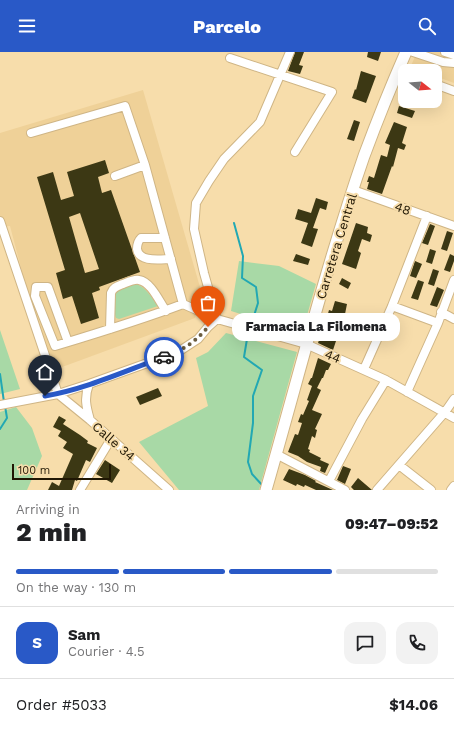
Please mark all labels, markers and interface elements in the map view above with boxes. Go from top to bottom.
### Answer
icon: menu [16,15,38,37]
icon: search [416,15,438,37]
text: Parcelo [193,16,261,37]
north arrow [398,64,442,108]
map controls [398,64,442,108]
street label: Carretera Central [313,191,360,301]
street label: 48 [393,199,413,218]
pin [191,286,225,327]
icon: bag [197,292,219,314]
callout: Farmacia La Filomena [232,313,400,341]
text: Farmacia La Filomena [246,319,386,334]
courier [144,337,184,377]
icon: car [153,346,175,368]
street label: 44 [323,346,343,366]
pin [28,355,62,396]
icon: home [34,361,56,383]
street label: Calle 34 [89,419,138,464]
scale bar [12,462,111,481]
text: 100 m [18,464,50,477]
text: Arriving in [16,502,80,517]
text: 09:47–09:52 [345,515,438,533]
text: 2 min [16,517,87,547]
text: On the way · 130 m [16,580,136,595]
button: chat [344,622,386,664]
button: phone [396,622,438,664]
text: Sam [68,626,100,644]
text: S [32,634,42,652]
text: Courier · 4.5 [68,644,145,659]
text: Order #5033 [16,696,107,714]
text: $14.06 [389,696,438,714]

